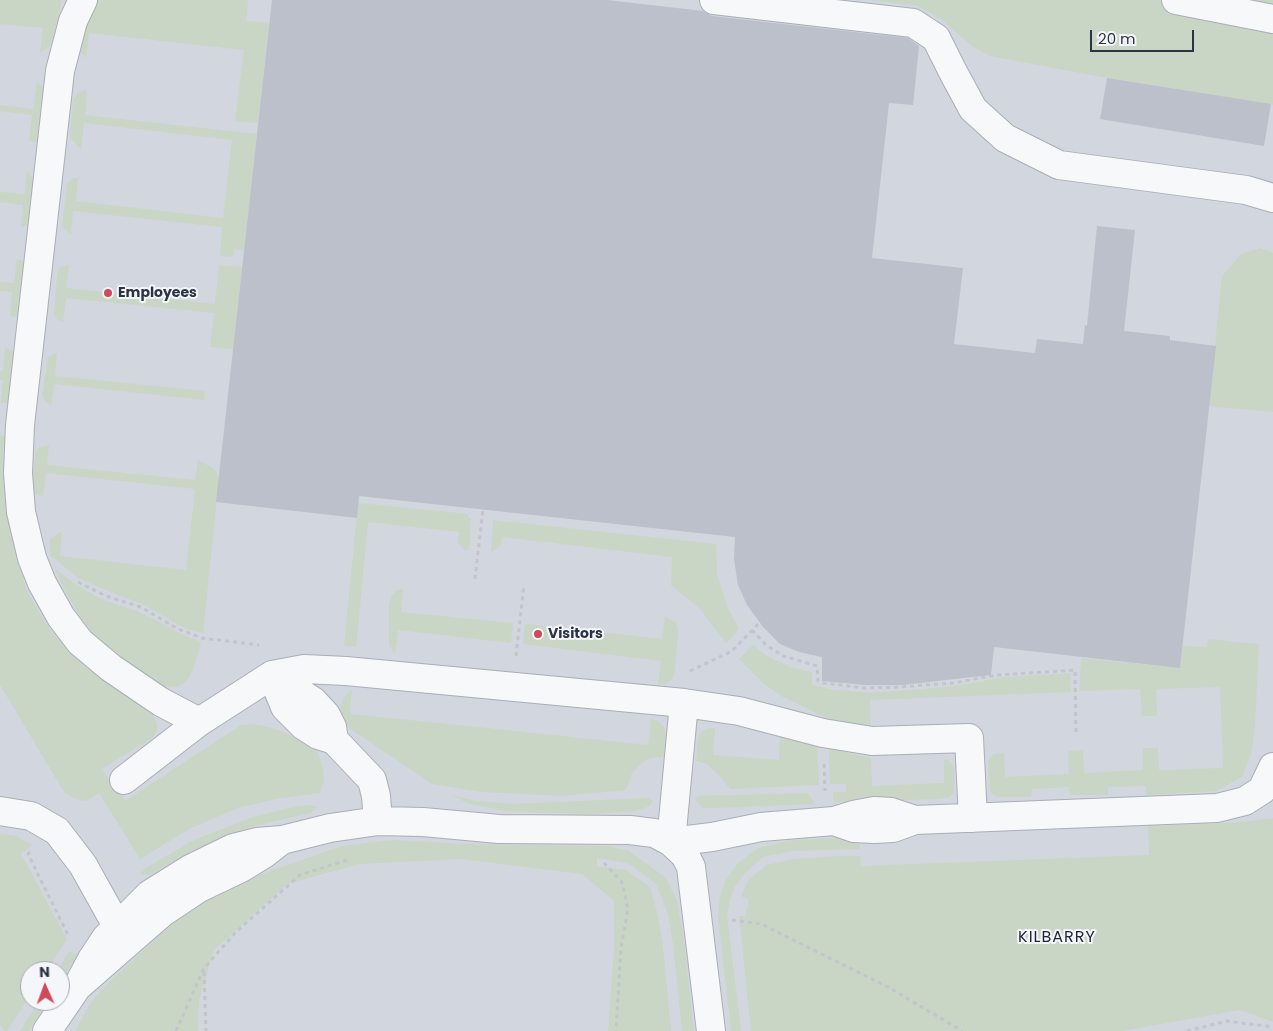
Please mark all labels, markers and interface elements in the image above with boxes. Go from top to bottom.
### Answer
scale bar [1093,20,1197,52]
text: 20 m [1098,28,1136,49]
place label: Employees [118,285,197,301]
marker: Employees [102,287,114,299]
place label: Visitors [548,626,603,642]
marker: Visitors [532,628,544,640]
district label: KILBARRY [1017,928,1097,948]
north arrow [20,961,70,1011]
text: N [39,962,50,982]

